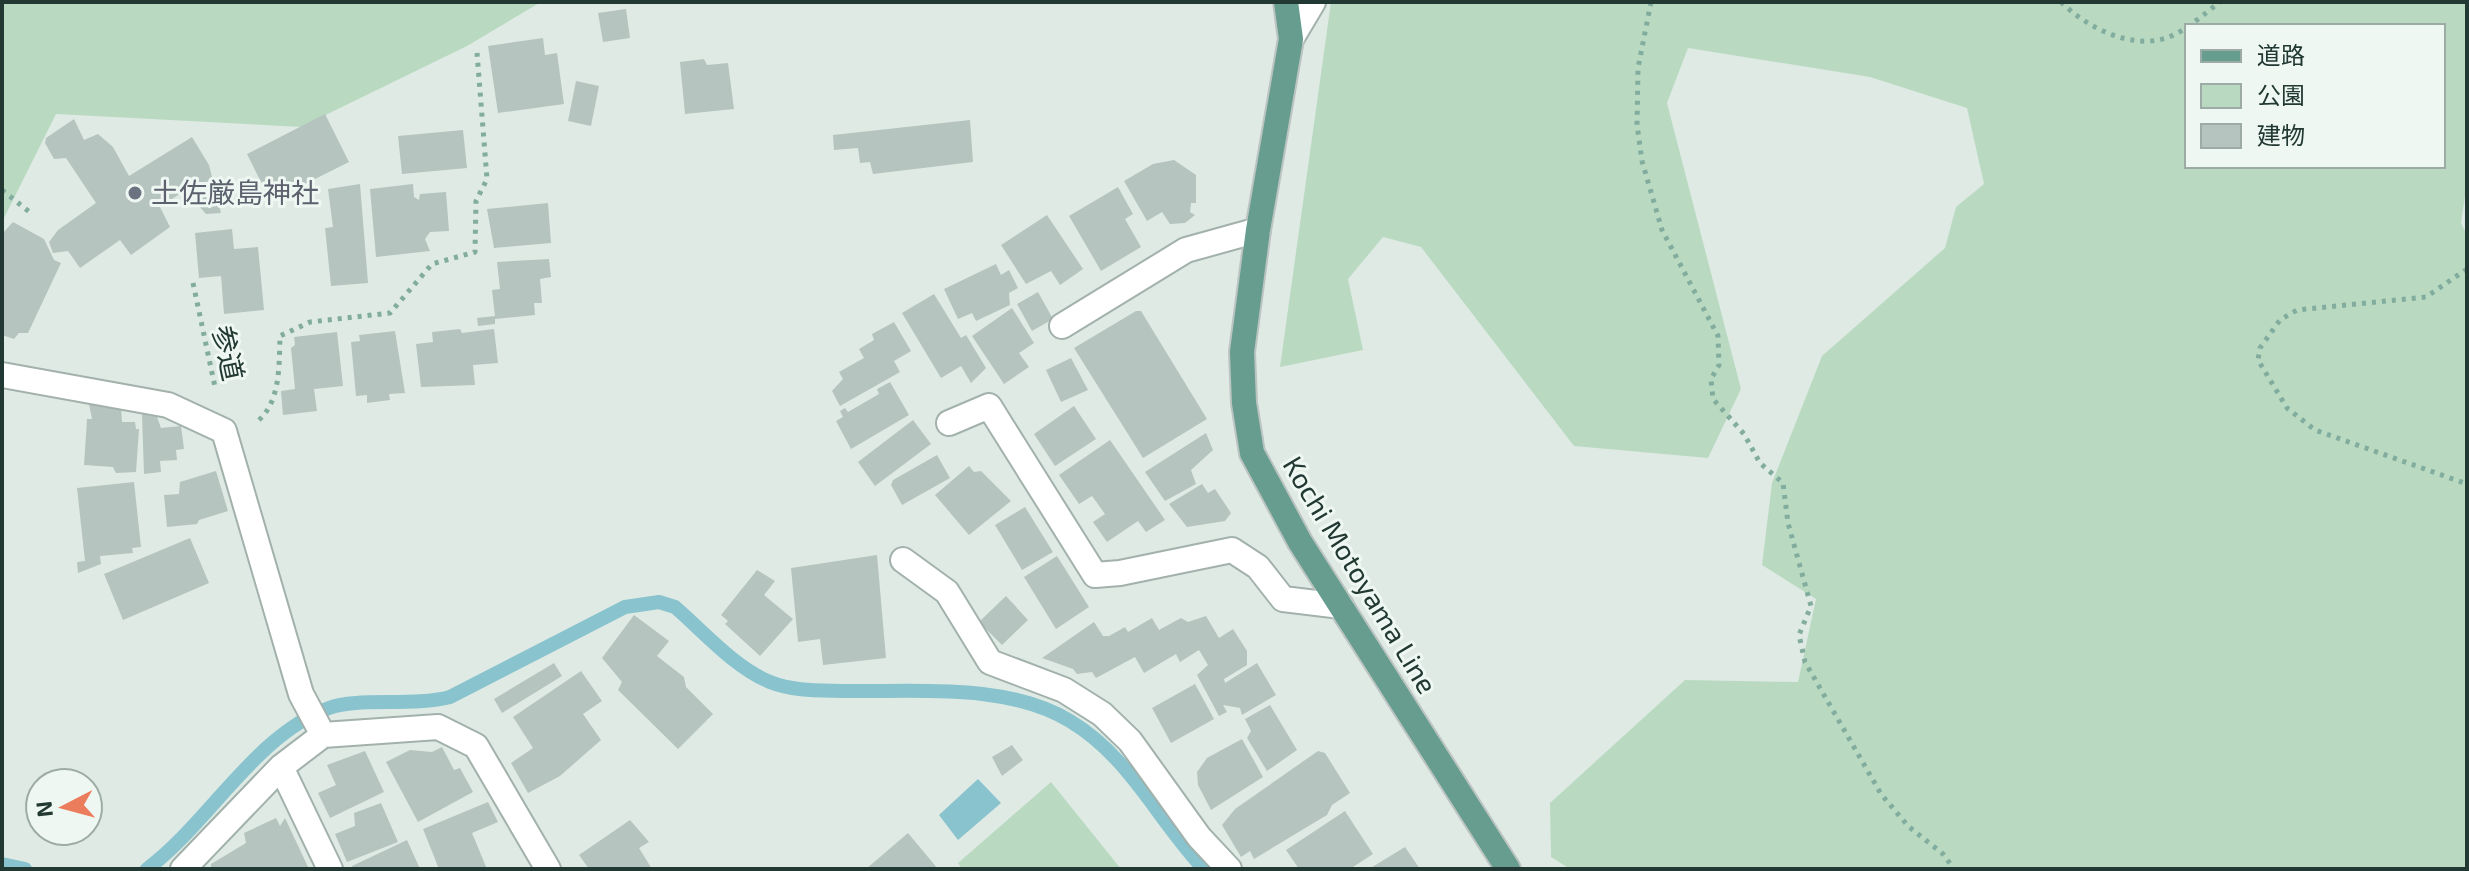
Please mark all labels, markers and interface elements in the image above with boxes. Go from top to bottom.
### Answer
legend [2185,24,2445,168]
text: 道路 [2257,40,2305,69]
text: 公園 [2257,80,2305,109]
text: 建物 [2257,120,2305,149]
place label: 土佐厳島神社 [151,175,319,209]
marker: 土佐厳島神社 [126,184,144,202]
street label: 参道 [207,322,251,384]
street label: Kochi Motoyama Line [1277,450,1445,699]
north arrow [24,767,104,847]
text: N [29,800,57,818]

